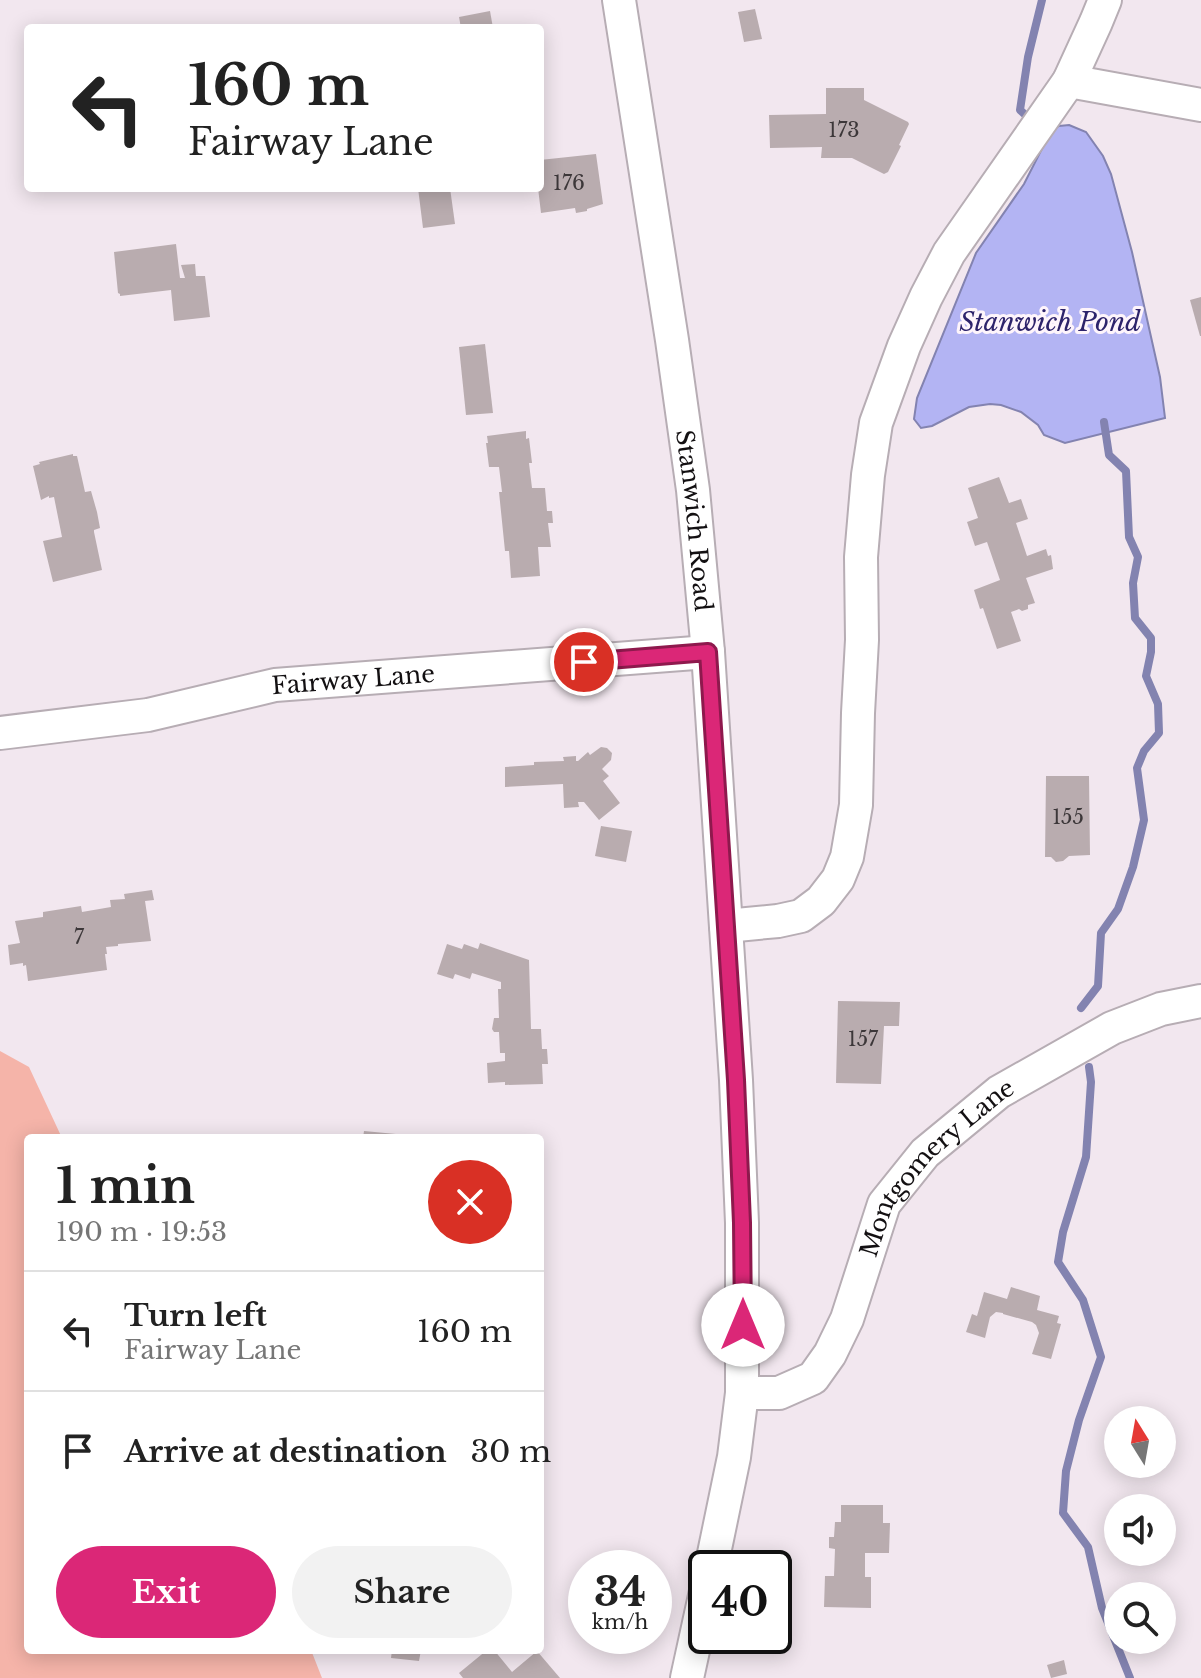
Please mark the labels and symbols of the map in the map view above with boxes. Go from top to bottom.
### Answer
house number: 173 [828,118,860,142]
house number: 176 [553,171,585,195]
water label: Stanwich Pond [959,306,1141,338]
street label: Stanwich Road [670,428,719,613]
pin [550,628,618,696]
street label: Fairway Lane [270,658,436,700]
house number: 155 [1052,805,1084,829]
house number: 7 [74,925,85,949]
house number: 157 [848,1027,879,1051]
street label: Montgomery Lane [854,1072,1019,1260]
position arrow [701,1283,785,1367]
north arrow [1104,1406,1176,1478]
speed limit sign: 40 [688,1550,792,1654]

